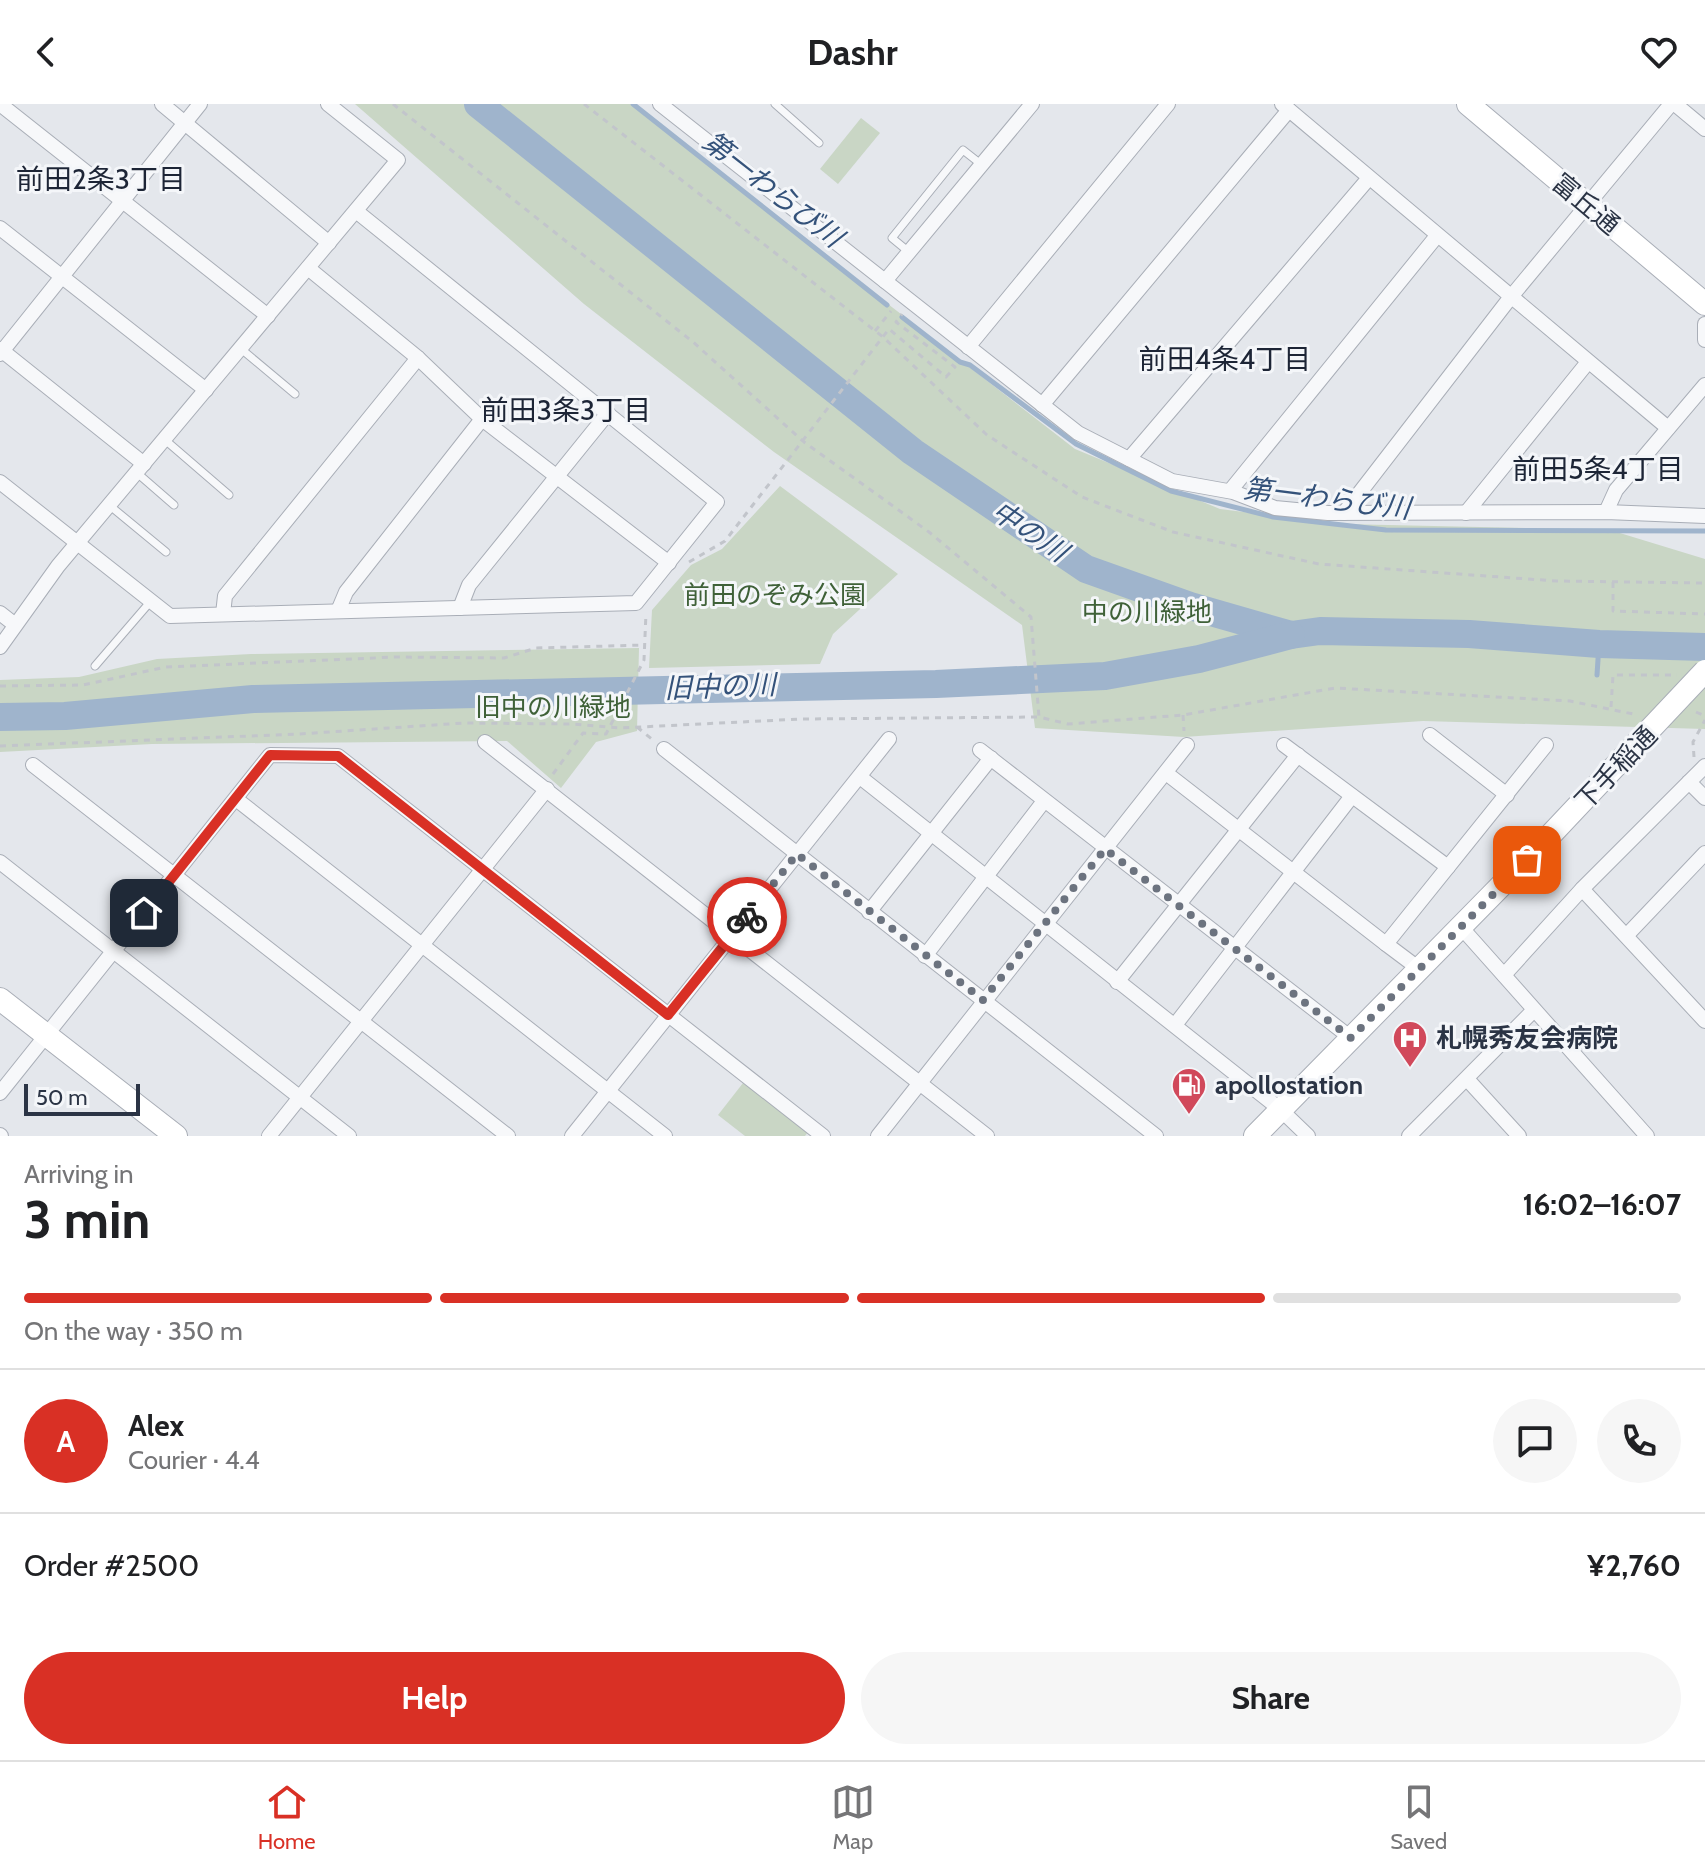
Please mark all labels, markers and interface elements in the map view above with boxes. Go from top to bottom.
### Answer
icon: back [24,30,68,74]
text: Dashr [807,30,898,74]
icon: heart [1637,30,1681,74]
water label: 第一わらび川 [696,124,852,256]
district label: 前田2条3丁目 [16,162,186,196]
street label: 富丘通 [1546,167,1626,241]
district label: 前田4条4丁目 [1139,342,1311,376]
district label: 前田3条3丁目 [481,393,651,427]
district label: 前田5条4丁目 [1512,452,1684,486]
water label: 第一わらび川 [1242,471,1415,525]
water label: 中の川 [986,493,1077,570]
park label: 前田のぞみ公園 [684,579,866,611]
park label: 中の川緑地 [1082,596,1212,628]
water label: 旧中の川 [663,667,780,705]
park label: 旧中の川緑地 [475,691,631,723]
street label: 下手稲通 [1568,719,1664,817]
pin [1493,826,1561,894]
icon: bag [1505,838,1549,882]
courier [707,877,787,957]
pin [110,879,178,947]
icon: home [122,891,166,935]
icon: bike [725,895,769,939]
hospital icon: 札幌秀友会病院 [1391,1019,1429,1069]
place label: 札幌秀友会病院 [1436,1022,1618,1054]
fuel station icon: apollostation [1170,1066,1208,1116]
place label: apollostation [1215,1069,1363,1101]
scale bar [24,1080,140,1116]
text: 50 m [36,1084,88,1111]
text: Arriving in [24,1158,134,1190]
text: 16:02–16:07 [1522,1186,1681,1223]
text: 3 min [24,1188,150,1251]
text: On the way · 350 m [24,1315,243,1347]
button: chat [1493,1399,1577,1483]
button: phone [1597,1399,1681,1483]
text: Alex [128,1407,184,1444]
text: A [57,1423,75,1460]
text: Courier · 4.4 [128,1444,260,1476]
text: Order #2500 [24,1547,199,1584]
text: ¥2,760 [1587,1547,1681,1584]
button: Help [24,1652,845,1744]
button: Share [861,1652,1681,1744]
tab: Home [258,1780,316,1855]
tab: Map [831,1780,875,1855]
tab: Saved [1390,1780,1447,1855]

